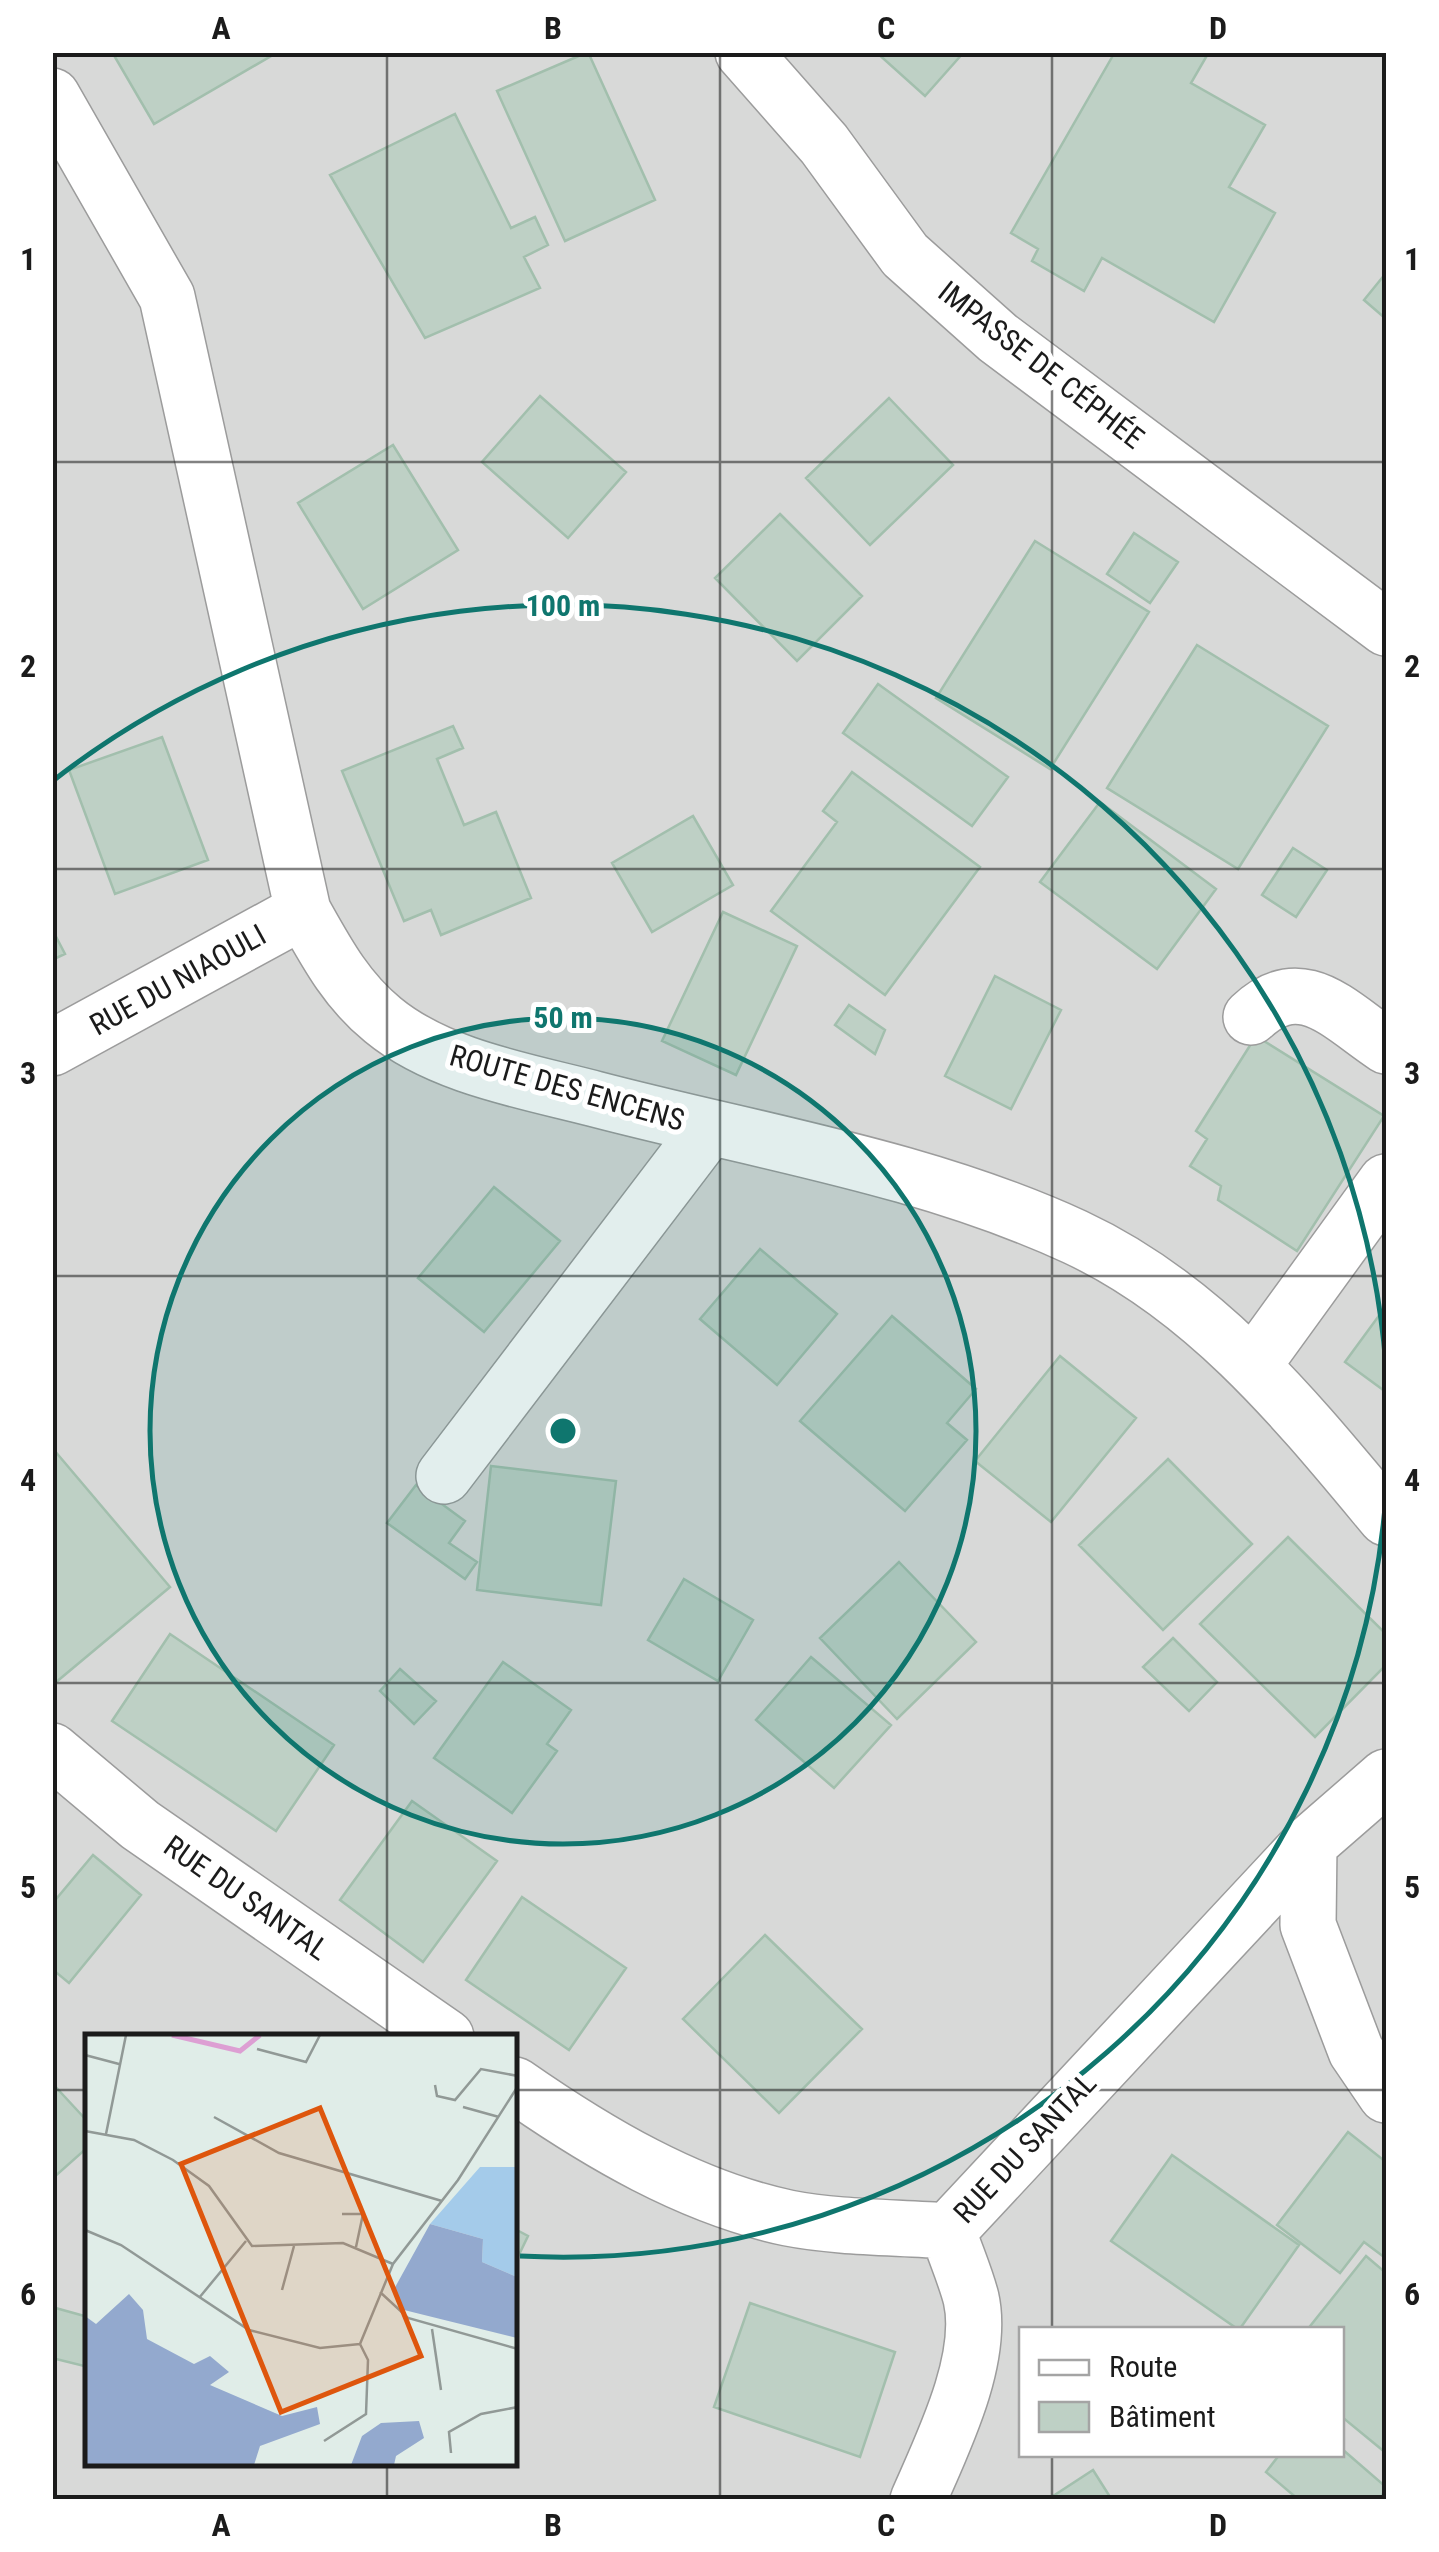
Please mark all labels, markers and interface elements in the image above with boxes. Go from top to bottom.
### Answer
text: A [211,9,231,47]
text: B [544,9,562,47]
text: C [877,9,895,47]
text: D [1209,9,1227,47]
text: 1 [20,240,36,278]
text: 1 [1404,240,1420,278]
street label: IMPASSE DE CÉPHÉE [932,274,1151,456]
text: 100 m [526,588,600,623]
text: 2 [20,647,36,685]
text: 2 [1404,647,1420,685]
street label: RUE DU NIAOULI [84,917,272,1042]
text: 50 m [533,1000,593,1035]
street label: ROUTE DES ENCENS [446,1037,688,1138]
text: 3 [20,1054,36,1092]
text: 3 [1404,1054,1420,1092]
centre of rings [545,1413,581,1449]
text: 4 [20,1461,36,1499]
text: 4 [1404,1461,1420,1499]
street label: RUE DU SANTAL [157,1828,335,1967]
text: 5 [20,1868,36,1906]
text: 5 [1404,1868,1420,1906]
inset map [85,2034,518,2467]
street label: RUE DU SANTAL [946,2065,1103,2230]
text: 6 [20,2275,36,2313]
text: 6 [1404,2275,1420,2313]
legend [1019,2327,1344,2457]
text: Route [1109,2349,1177,2384]
text: Bâtiment [1109,2399,1216,2434]
text: A [211,2506,231,2544]
text: B [544,2506,562,2544]
text: C [877,2506,895,2544]
text: D [1209,2506,1227,2544]

